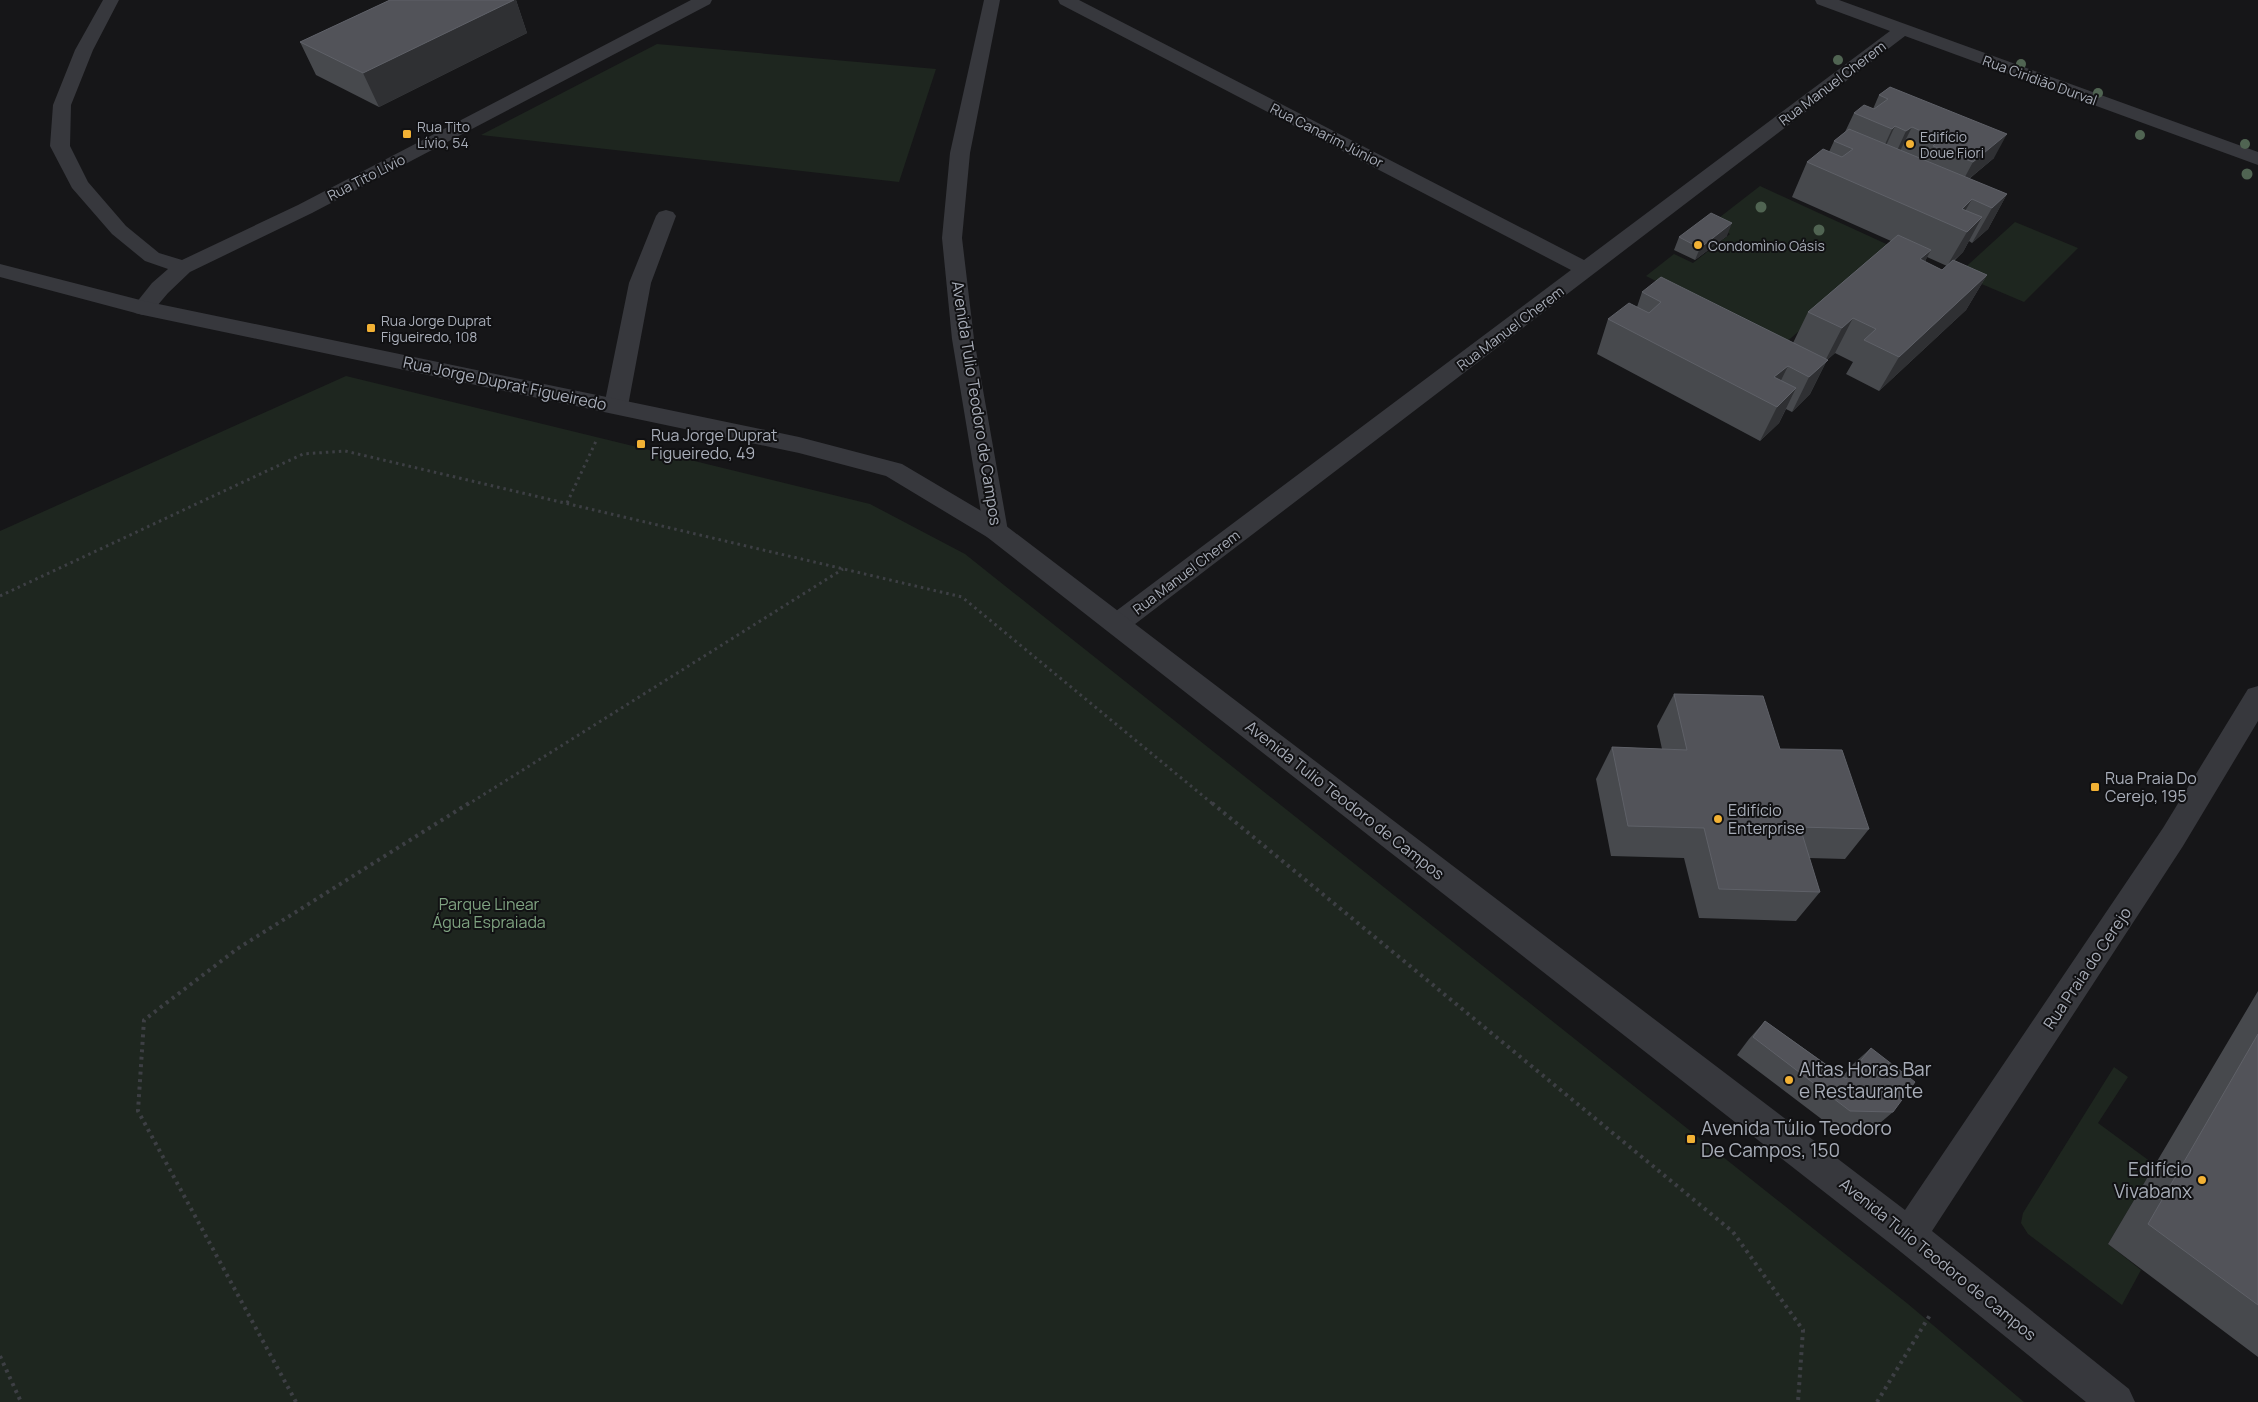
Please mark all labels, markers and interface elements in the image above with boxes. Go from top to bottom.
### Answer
street label: Rua Manuel Cherem [1775,36,1889,130]
street label: Rua Ciridião Durval [1980,51,2100,109]
street label: Rua Canarim Júnior [1267,98,1387,172]
place label: Rua Tito Lívio, 54 [417,117,470,152]
place label: Edifício Doue Fiori [1920,127,1984,162]
marker: Rua Tito Lívio, 54 [401,128,413,140]
marker: Edifício Doue Fiori [1904,138,1916,150]
street label: Rua Tito Lívio [324,149,408,205]
place label: Condomìnio Oásis [1708,236,1825,255]
marker: Condomìnio Oásis [1692,239,1704,251]
street label: Avenida Tulio Teodoro de Campos [947,279,1007,527]
street label: Rua Manuel Cherem [1453,281,1567,375]
place label: Rua Jorge Duprat Figueiredo, 108 [381,311,492,346]
marker: Rua Jorge Duprat Figueiredo, 108 [365,322,377,334]
street label: Rua Jorge Duprat Figueiredo [401,351,609,415]
place label: Rua Jorge Duprat Figueiredo, 49 [651,424,778,464]
marker: Rua Jorge Duprat Figueiredo, 49 [635,438,647,450]
street label: Rua Manuel Cherem [1129,525,1243,619]
street label: Avenida Tulio Teodoro de Campos [1241,715,1449,885]
place label: Rua Praia Do Cerejo, 195 [2105,767,2197,807]
marker: Rua Praia Do Cerejo, 195 [2089,781,2101,793]
place label: Edifício Enterprise [1728,799,1805,839]
marker: Edifício Enterprise [1712,813,1724,825]
park label: Parque Linear Água Espraiada [432,893,546,933]
street label: Rua Praia do Cerejo [2038,903,2136,1033]
place label: Altas Horas Bar e Restaurante [1799,1056,1932,1104]
marker: Altas Horas Bar e Restaurante [1783,1074,1795,1086]
place label: Avenida Túlio Teodoro De Campos, 150 [1701,1115,1892,1163]
marker: Avenida Túlio Teodoro De Campos, 150 [1685,1133,1697,1145]
place label: Edifício Vivabanx [2114,1156,2192,1204]
street label: Avenida Tulio Teodoro de Campos [1835,1173,2041,1345]
marker: Edifício Vivabanx [2196,1174,2208,1186]

